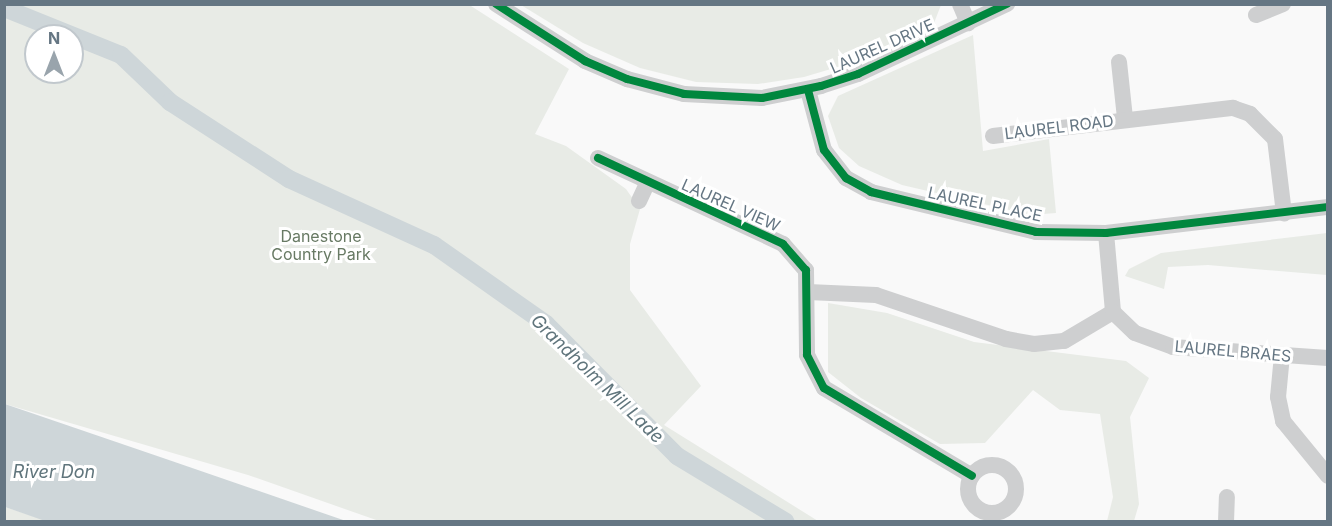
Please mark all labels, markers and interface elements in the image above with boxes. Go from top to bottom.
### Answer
street label: LAUREL DRIVE [827,14,937,78]
north arrow [24,24,84,84]
text: N [48,28,60,48]
street label: LAUREL ROAD [1003,111,1115,143]
street label: LAUREL VIEW [679,175,783,235]
street label: LAUREL PLACE [926,183,1044,225]
park label: Danestone Country Park [271,226,371,264]
water label: Grandholm Mill Lade [526,310,668,448]
street label: LAUREL BRAES [1174,336,1292,366]
water label: River Don [13,461,95,483]

